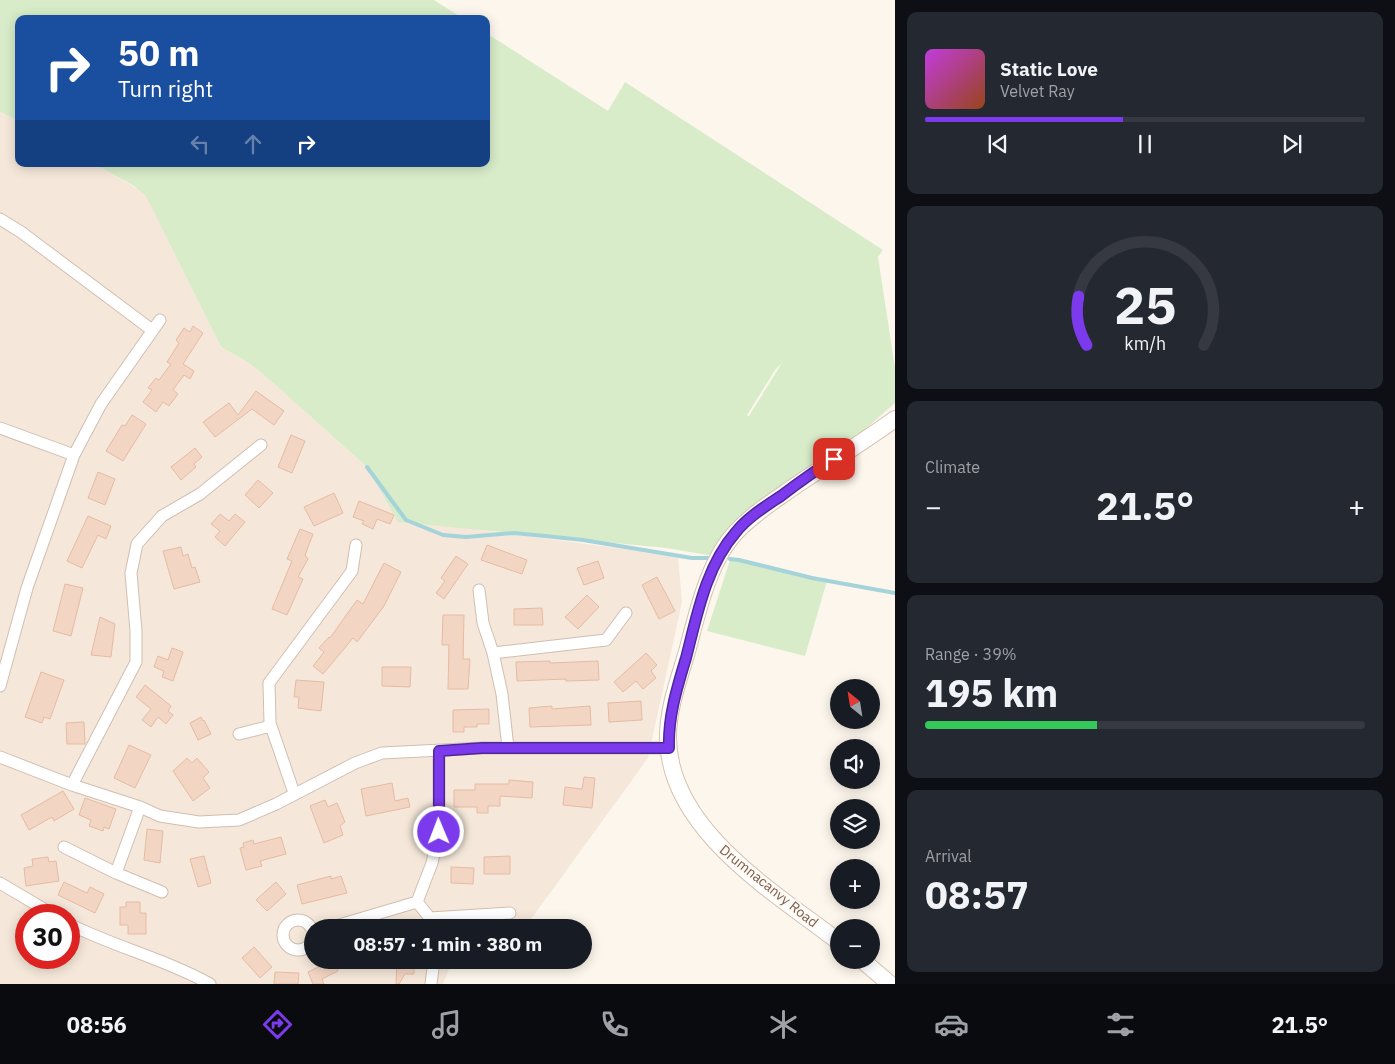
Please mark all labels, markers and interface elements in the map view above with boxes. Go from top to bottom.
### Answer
text: 50 m [118,30,200,76]
icon: right [35,35,100,100]
text: Static Love [1000,57,1098,81]
text: Turn right [118,74,213,103]
text: Velvet Ray [1000,81,1075,101]
icon: left [186,130,214,158]
icon: ahead [239,130,267,158]
icon: right [292,130,320,158]
icon: previous [984,130,1012,158]
icon: pause [1131,130,1159,158]
icon: next [1278,130,1306,158]
text: 25 [1114,271,1176,338]
text: km/h [1124,332,1166,355]
pin [813,438,855,480]
icon: arrive [820,445,848,473]
text: Climate [925,457,980,477]
text: 21.5° [1096,481,1194,530]
text: − [925,488,942,525]
text: + [1348,488,1365,525]
text: Range · 39% [925,644,1017,664]
text: 195 km [925,668,1058,717]
north arrow [830,679,880,729]
map controls [830,679,880,969]
button: sound [830,739,880,789]
button: layers [830,799,880,849]
position arrow [412,805,464,857]
street label: Drumnacanvy Road [716,841,822,931]
text: Arrival [925,846,972,866]
button: + [830,859,880,909]
text: 08:57 [925,870,1029,919]
speed limit sign: 30 [15,904,80,969]
button: − [830,919,880,969]
text: 08:57 · 1 min · 380 m [354,932,542,956]
icon: directions [260,1007,295,1042]
icon: music [429,1007,464,1042]
icon: phone [597,1007,632,1042]
icon: climate [766,1007,801,1042]
icon: car [934,1007,969,1042]
icon: filters [1103,1007,1138,1042]
text: 08:56 [67,1010,127,1039]
text: 21.5° [1271,1010,1328,1039]

